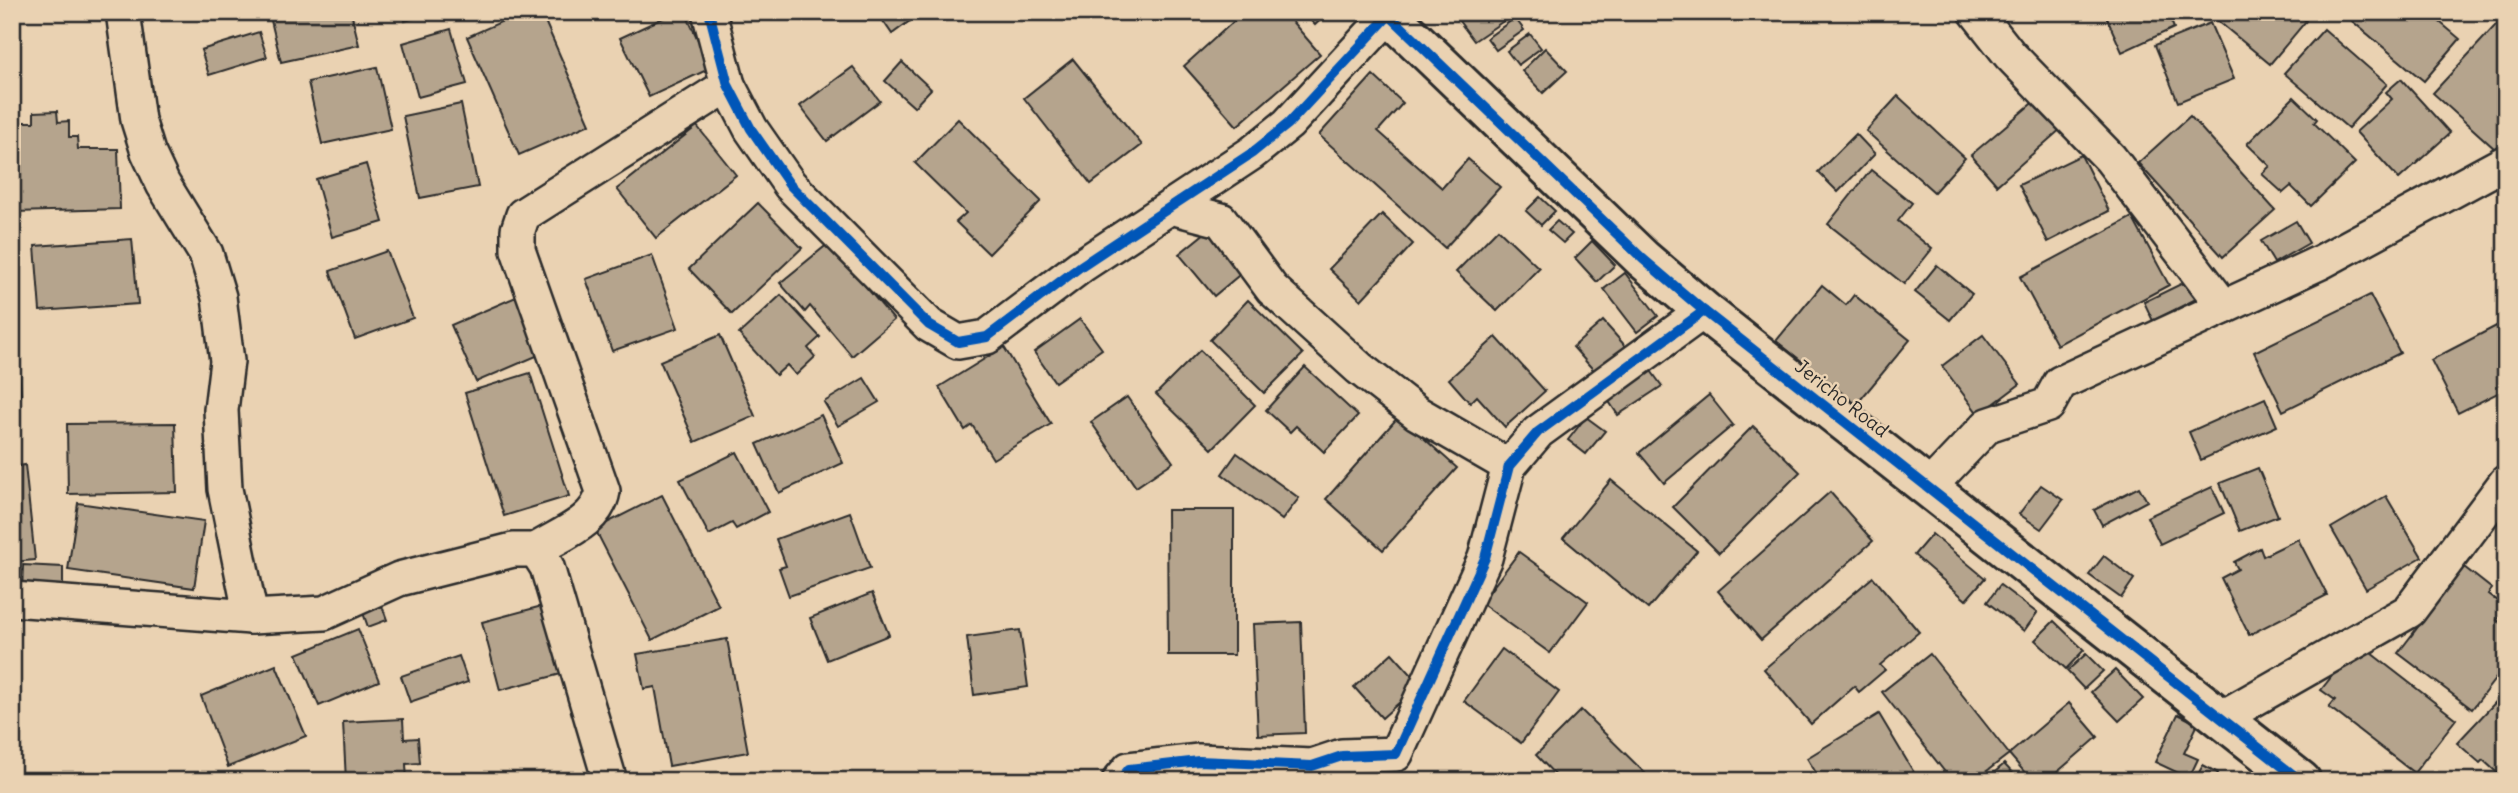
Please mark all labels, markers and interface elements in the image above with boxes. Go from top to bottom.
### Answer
street label: Jericho Road [1790,354,1894,442]

